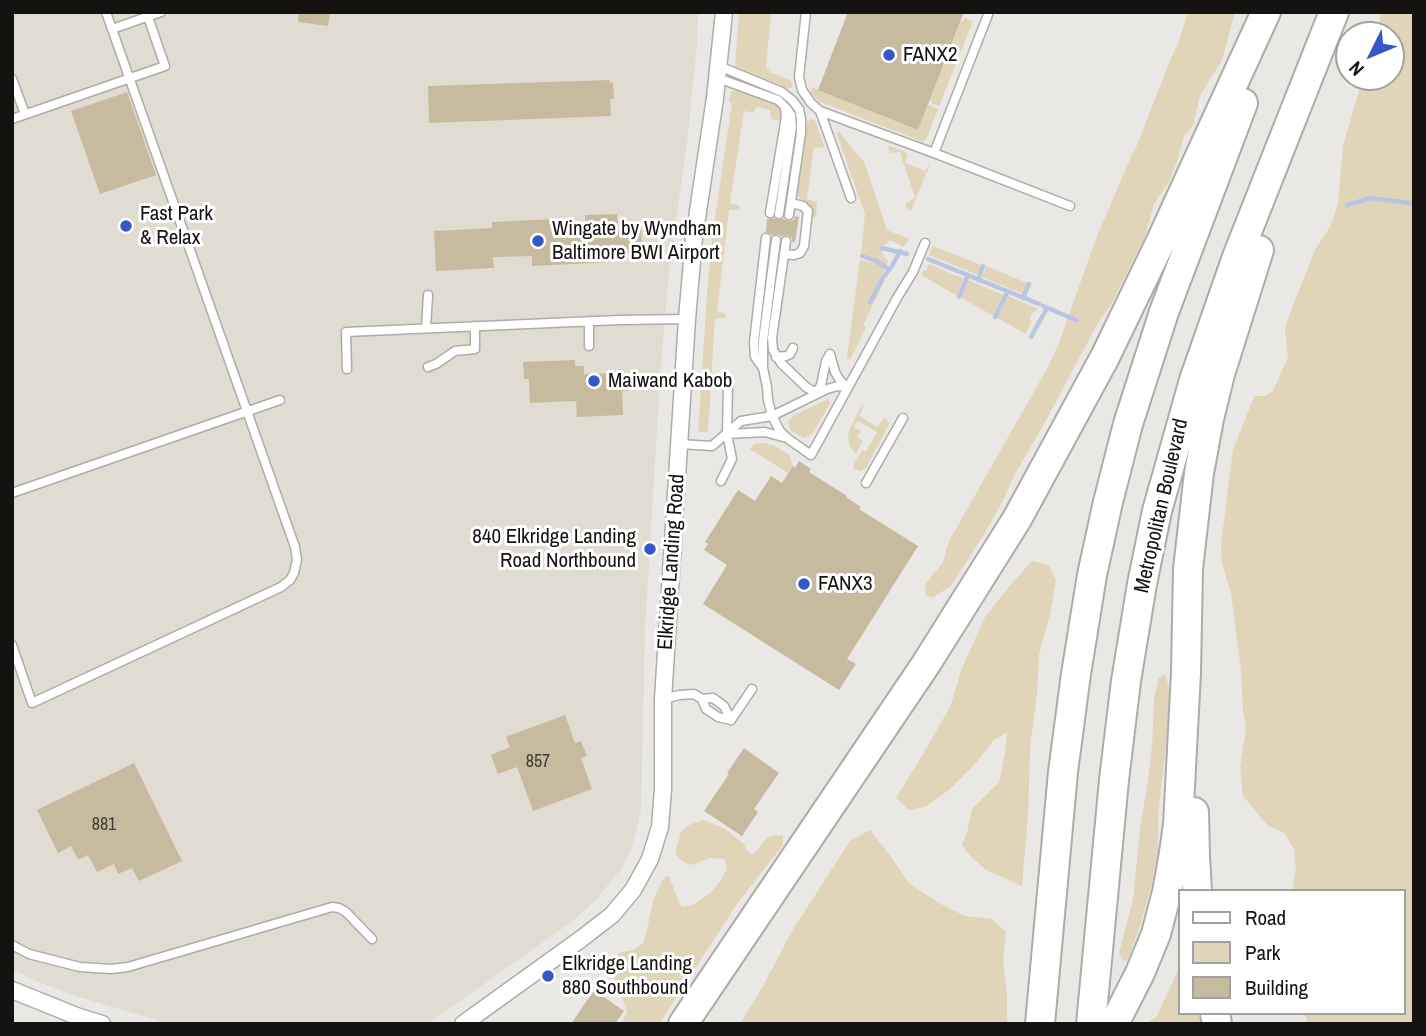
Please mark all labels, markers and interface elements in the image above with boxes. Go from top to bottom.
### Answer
north arrow [1335,21,1405,91]
place label: FANX2 [903,42,958,68]
marker: FANX2 [881,47,897,63]
text: N [1343,56,1369,82]
place label: Fast Park & Relax [140,201,213,251]
place label: Wingate by Wyndham Baltimore BWI Airport [552,216,721,266]
marker: Fast Park & Relax [118,218,134,234]
marker: Wingate by Wyndham Baltimore BWI Airport [530,233,546,249]
place label: Maiwand Kabob [608,368,732,394]
marker: Maiwand Kabob [586,373,602,389]
street label: Metropolitan Boulevard [1130,416,1194,596]
street label: Elkridge Landing Road [653,473,691,651]
place label: 840 Elkridge Landing Road Northbound [472,524,636,574]
marker: 840 Elkridge Landing Road Northbound [642,541,658,557]
place label: FANX3 [818,571,873,597]
marker: FANX3 [796,576,812,592]
house number: 857 [526,751,550,773]
house number: 881 [92,814,116,836]
legend [1178,889,1405,1015]
text: Road [1245,903,1286,932]
text: Park [1245,938,1280,967]
place label: Elkridge Landing 880 Southbound [562,951,692,1001]
marker: Elkridge Landing 880 Southbound [540,968,556,984]
text: Building [1245,973,1308,1002]

